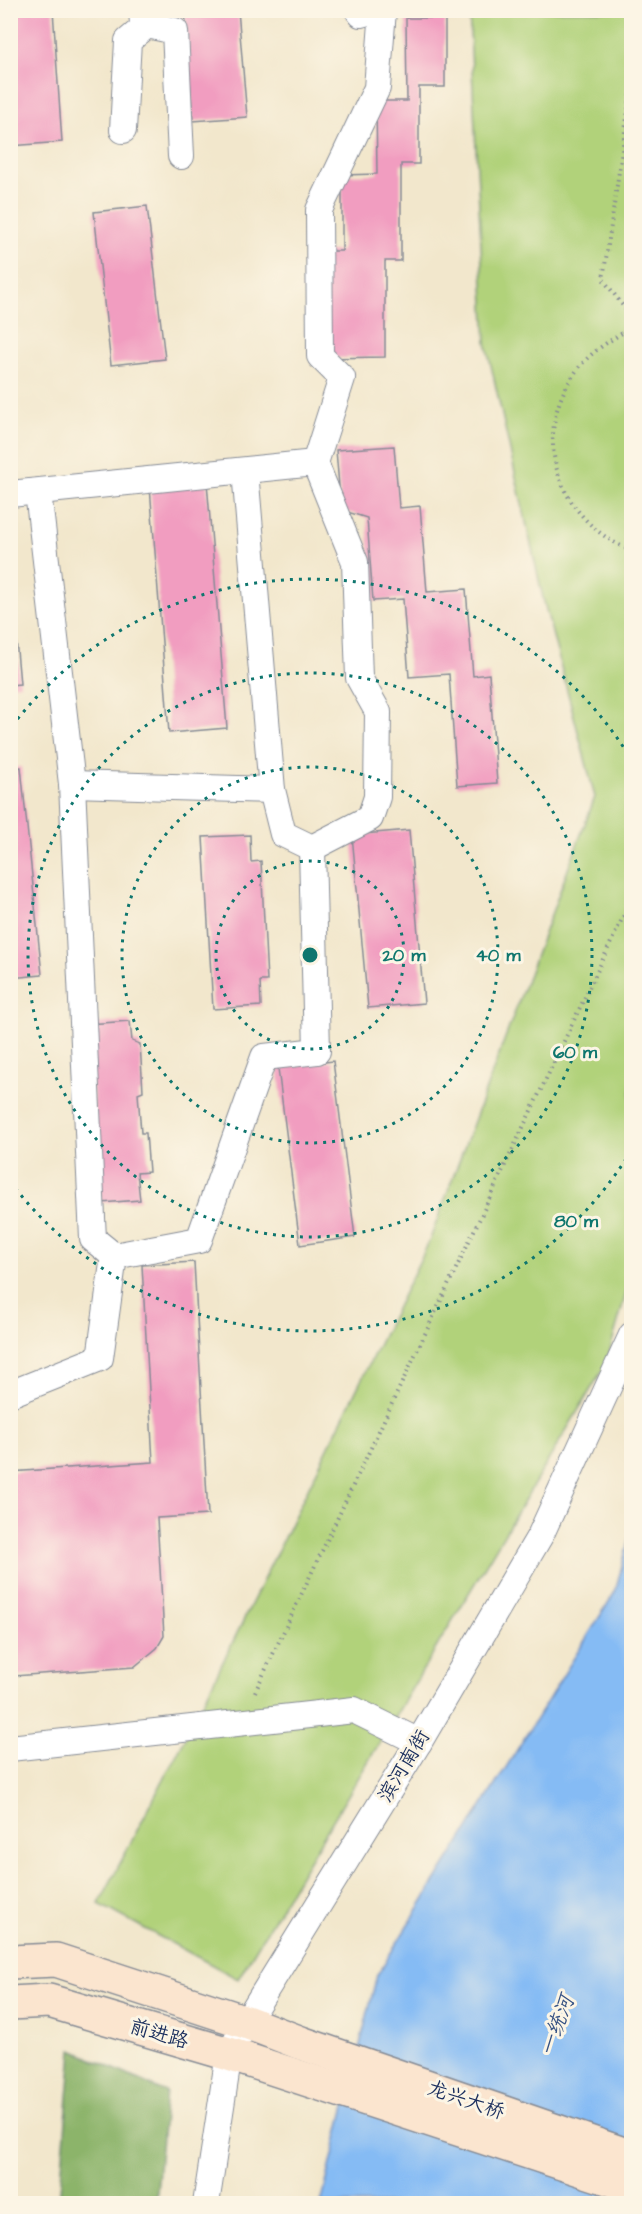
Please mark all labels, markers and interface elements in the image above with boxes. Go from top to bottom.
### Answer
text: 20 m [382,943,426,968]
text: 40 m [476,943,521,968]
centre of rings [300,945,320,965]
text: 60 m [553,1040,598,1065]
text: 80 m [554,1209,599,1234]
street label: 滨河南街 [371,1725,437,1807]
water label: 一统河 [533,1989,582,2061]
street label: 前进路 [126,2012,193,2056]
street label: 龙兴大桥 [424,2074,508,2126]

